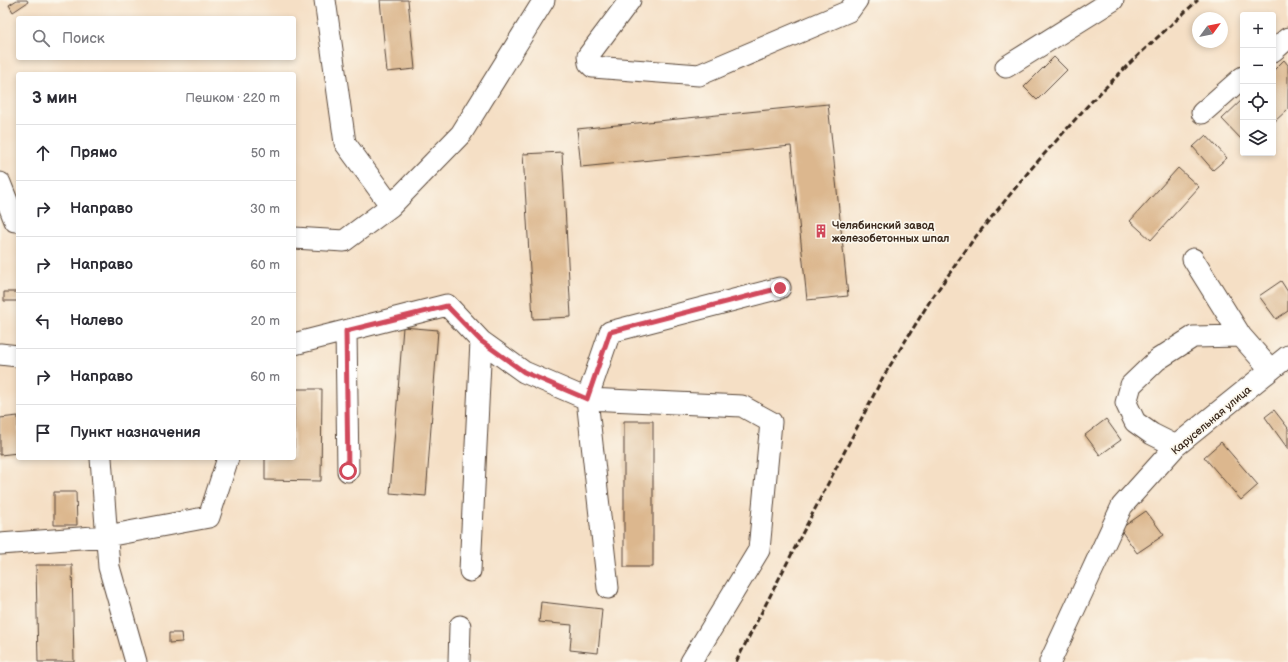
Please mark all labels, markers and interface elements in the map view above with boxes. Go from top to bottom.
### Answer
north arrow [1192,12,1228,48]
map controls [1240,12,1276,156]
button: + [1240,12,1276,48]
search box [16,16,296,60]
icon: search [30,27,52,49]
text: Поиск [62,29,105,48]
button: − [1240,48,1276,84]
button: locate [1240,84,1276,120]
text: 3 мин [32,88,77,108]
text: Пешком · 220 m [185,90,280,106]
button: layers [1240,120,1276,156]
icon: ahead [32,142,54,164]
text: Прямо [70,143,117,162]
text: 50 m [251,145,280,161]
icon: right [32,198,54,220]
text: Направо [70,199,133,218]
text: 30 m [250,201,280,217]
place label: Челябинский завод железобетонных шпал [832,219,949,245]
building icon: Челябинский завод железобетонных шпал [813,223,829,239]
icon: right [32,254,54,276]
text: Направо [70,255,133,274]
text: 60 m [250,257,280,273]
route end [771,279,789,297]
icon: left [32,310,54,332]
text: Налево [70,311,123,330]
text: 20 m [250,313,280,329]
icon: right [32,366,54,388]
text: Направо [70,367,133,386]
text: 60 m [250,369,280,385]
street label: Карусельная улица [1169,383,1254,458]
icon: arrive [32,422,54,444]
text: Пункт назначения [70,423,201,442]
route start [339,462,357,480]

